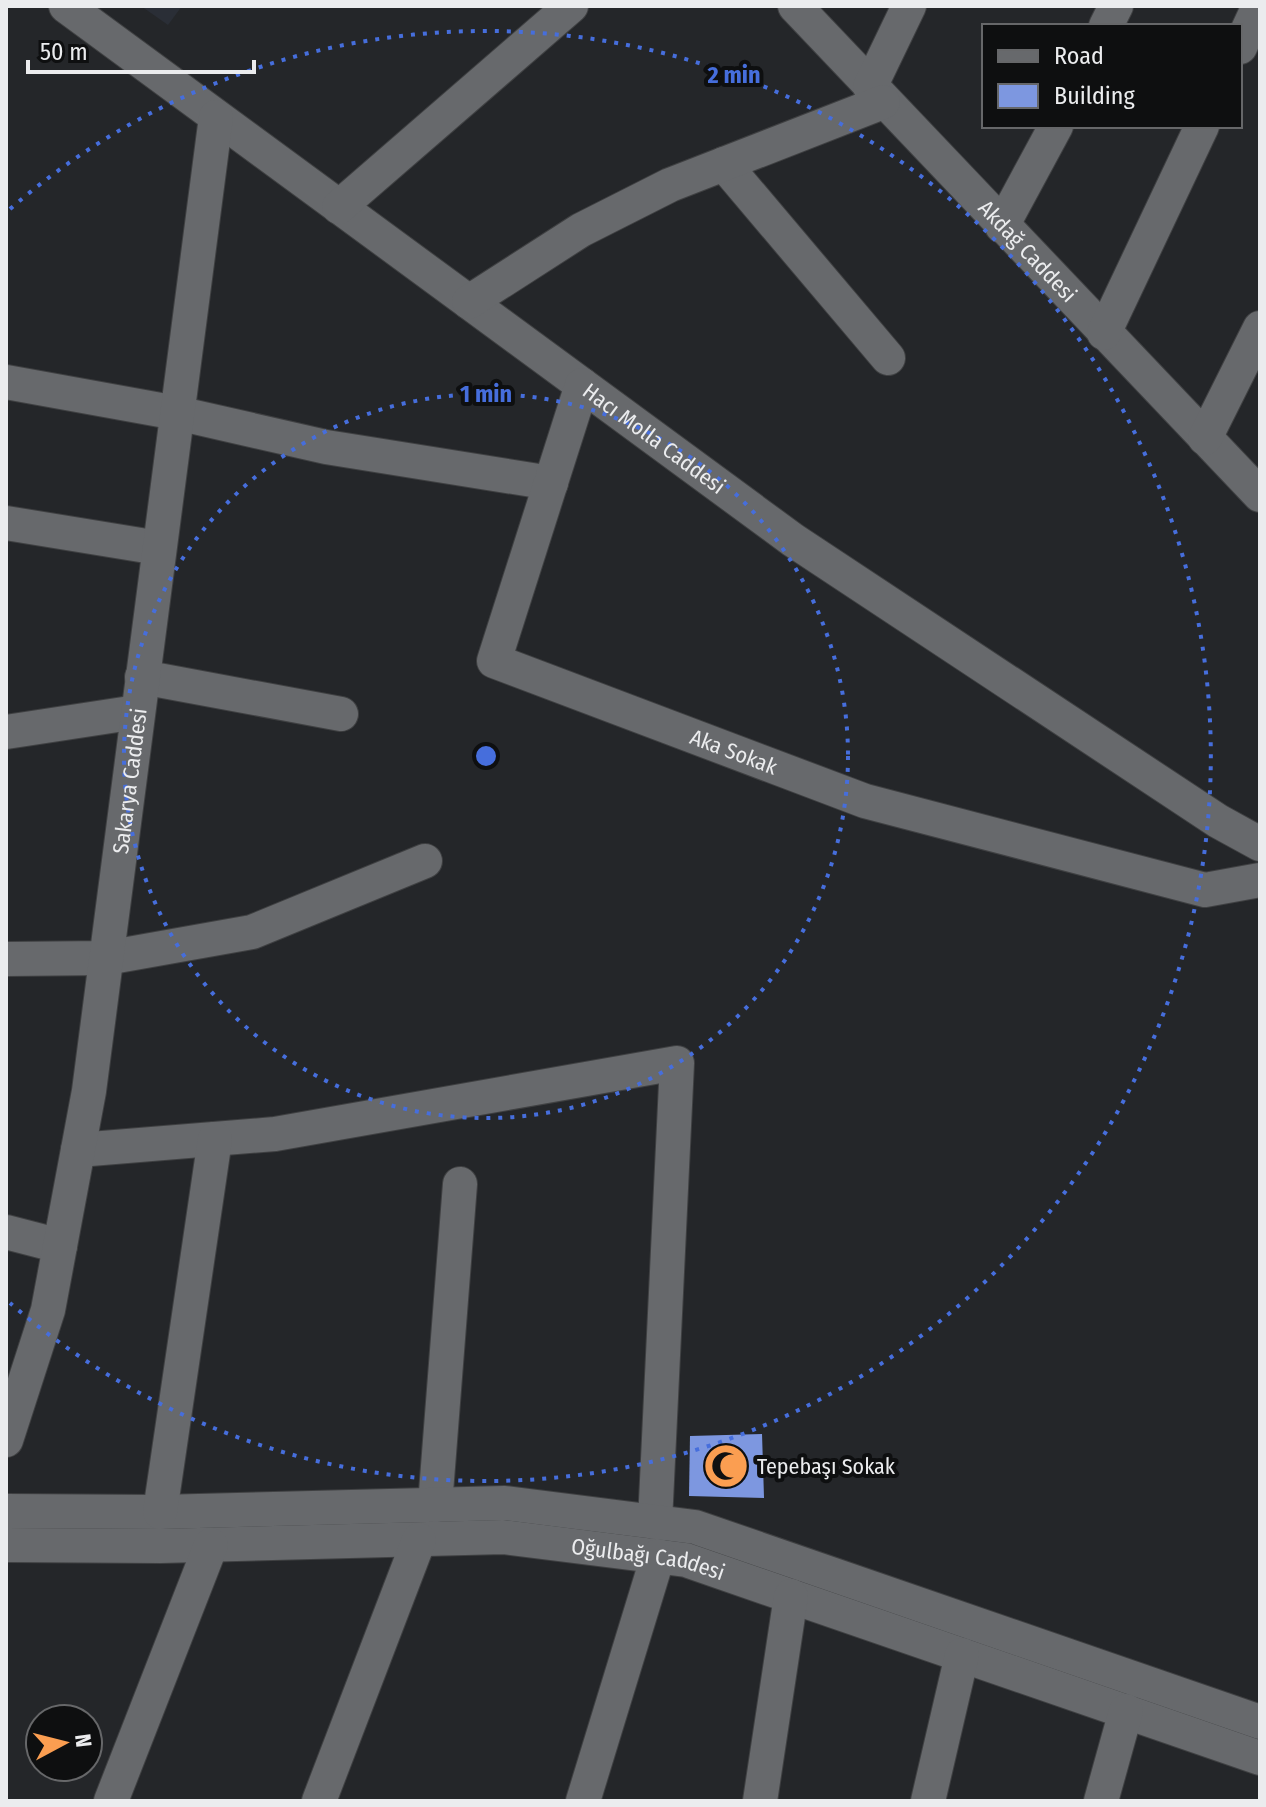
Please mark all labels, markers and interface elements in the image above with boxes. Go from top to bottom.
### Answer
scale bar [28,24,254,74]
legend [982,24,1242,128]
text: 50 m [40,38,88,66]
text: Road [1054,42,1104,70]
text: 2 min [706,61,761,89]
text: Building [1054,82,1136,110]
street label: Akdağ Caddesi [973,195,1082,308]
street label: Hacı Molla Caddesi [577,377,731,500]
text: 1 min [460,380,512,408]
street label: Sakarya Caddesi [107,707,153,856]
street label: Aka Sokak [686,723,782,781]
centre of rings [472,742,500,770]
mosque icon: Tepebaşı Sokak [702,1442,750,1490]
place label: Tepebaşı Sokak [757,1453,896,1480]
street label: Oğulbağı Caddesi [570,1533,728,1586]
north arrow [24,1703,104,1783]
text: N [69,1732,98,1749]

